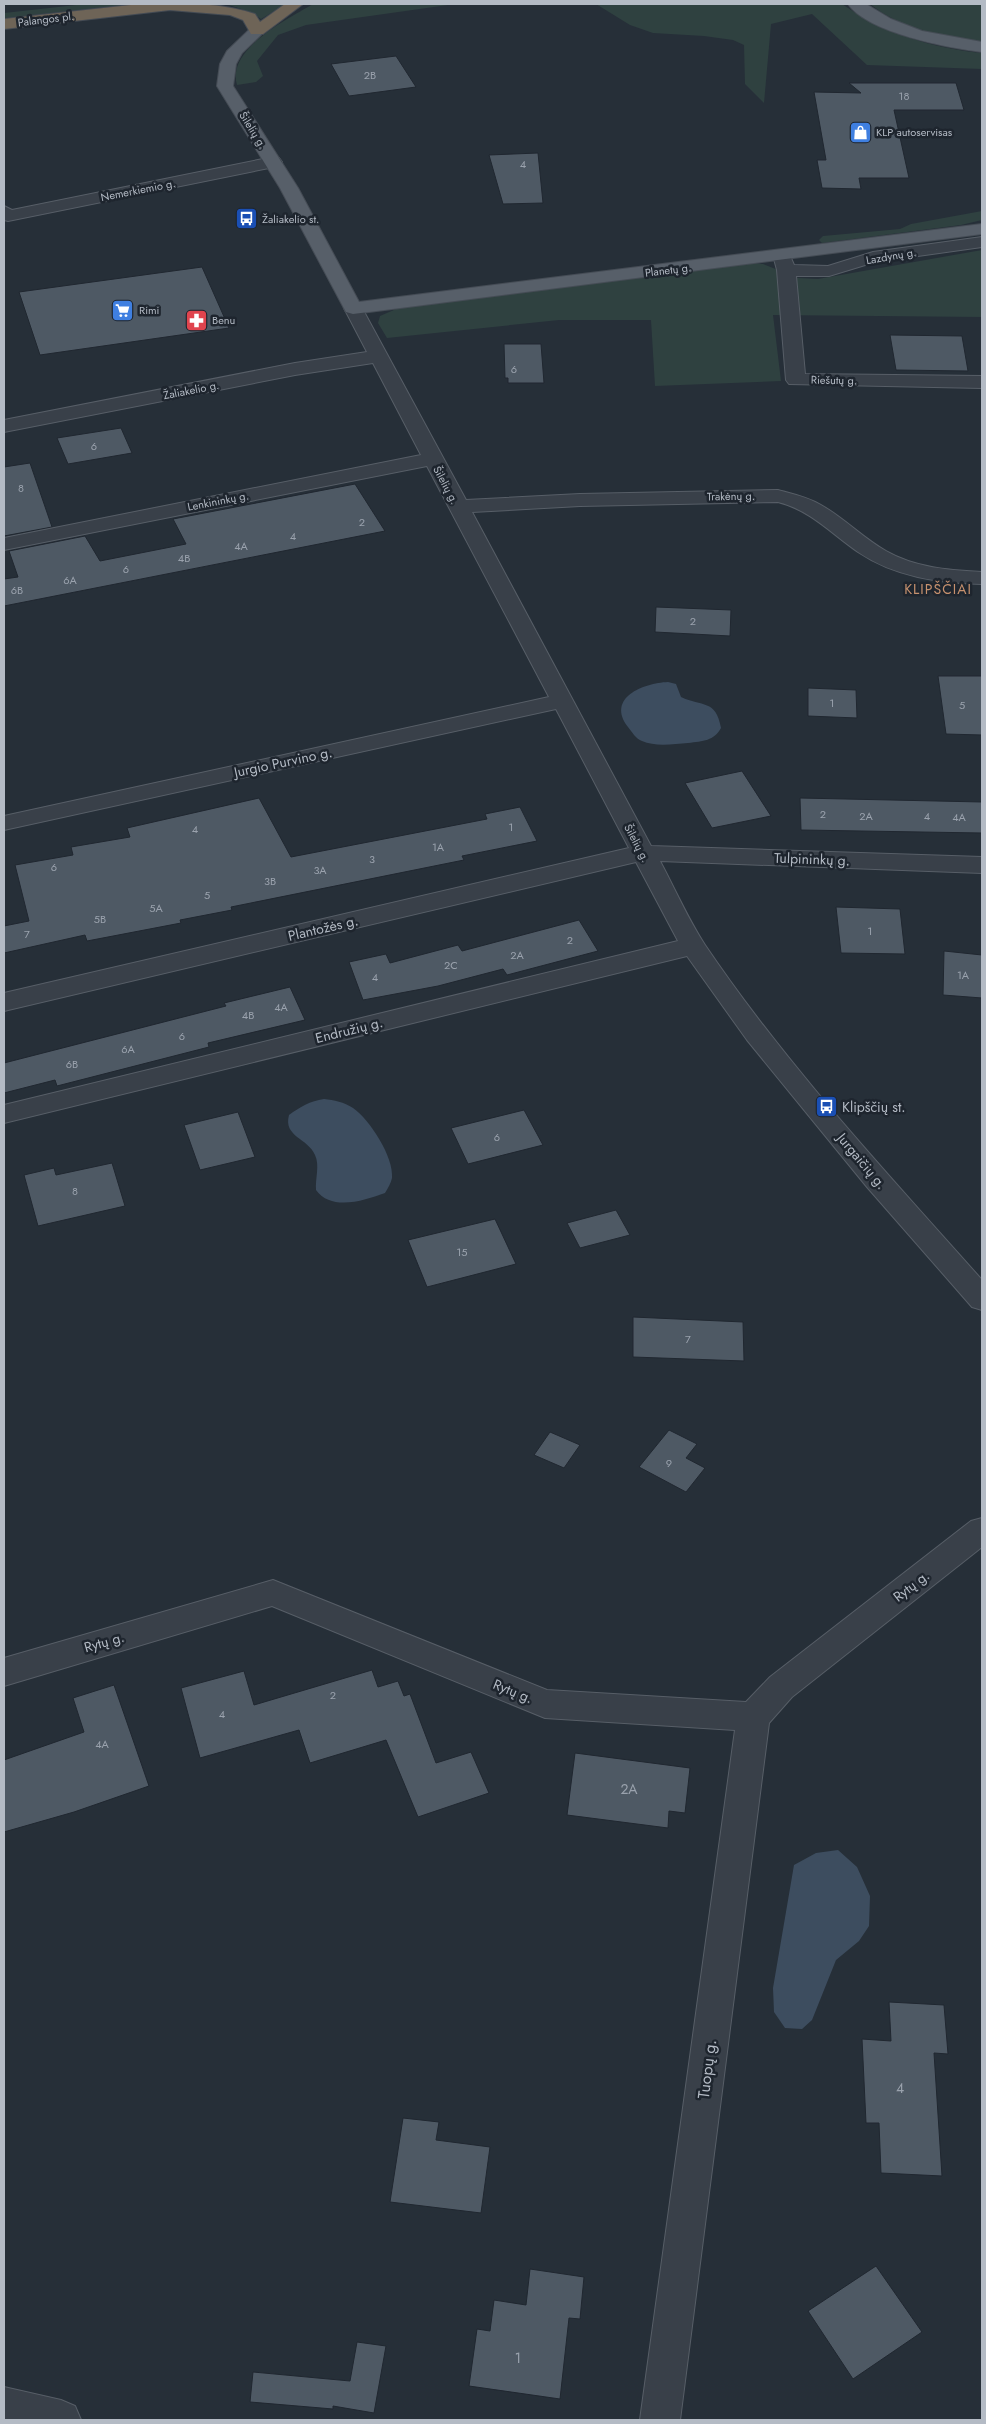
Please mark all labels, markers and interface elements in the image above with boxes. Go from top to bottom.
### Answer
street label: Palangos pl. [17,8,75,30]
house number: 2B [364,67,376,83]
house number: 18 [899,88,909,104]
street label: Šilelių g. [235,108,271,152]
shop icon: KLP autoservisas [848,120,872,144]
place label: KLP autoservisas [876,124,953,140]
house number: 4 [520,156,527,172]
street label: Nemerkiemio g. [99,175,177,205]
bus stop icon: Žaliakelio st. [234,207,258,231]
place label: Žaliakelio st. [262,211,319,227]
street label: Lazdynų g. [865,244,917,268]
street label: Planetų g. [644,259,692,281]
supermarket icon: Rimi [111,298,135,322]
place label: Rimi [139,302,160,318]
pharmacy icon: Benu [184,308,208,332]
place label: Benu [212,312,235,328]
house number: 6 [511,361,517,377]
street label: Riešutų g. [811,372,857,388]
street label: Žaliakelio g. [162,377,220,403]
house number: 6 [91,438,97,454]
street label: Šilelių g. [429,463,463,507]
house number: 8 [18,480,24,496]
street label: Lenkininkų g. [186,487,250,515]
street label: Trakėnų g. [707,488,755,504]
house number: 2 [359,514,365,530]
house number: 4 [290,528,297,544]
house number: 4A [234,538,249,554]
house number: 4B [178,550,190,566]
house number: 6 [123,561,129,577]
house number: 6A [63,572,78,588]
district label: KLIPŠČIAI [904,579,972,599]
house number: 6B [11,582,23,598]
house number: 2 [690,613,696,629]
house number: 1 [830,695,834,711]
house number: 5 [959,697,965,713]
street label: Jurgio Purvino g. [230,742,334,783]
house number: 2 [820,806,826,822]
house number: 2A [859,808,873,824]
house number: 4 [924,808,931,824]
house number: 4A [952,809,967,825]
house number: 1 [509,819,513,835]
house number: 4 [192,821,199,837]
street label: Šilelių g. [620,821,654,865]
house number: 1A [432,839,445,855]
street label: Tulpininkų g. [774,848,850,870]
house number: 3 [369,851,375,867]
house number: 6 [51,859,57,875]
house number: 3A [313,862,327,878]
house number: 3B [264,873,276,889]
house number: 5 [204,887,210,903]
house number: 5A [149,900,163,916]
street label: Plantožės g. [286,910,360,946]
house number: 5B [94,911,106,927]
house number: 1 [868,923,872,939]
house number: 7 [24,926,30,942]
house number: 2 [567,932,573,948]
house number: 2A [510,947,524,963]
house number: 2C [444,957,458,973]
house number: 1A [957,967,970,983]
house number: 4 [372,969,379,985]
house number: 4A [274,999,289,1015]
house number: 4B [242,1007,254,1023]
street label: Endružių g. [313,1012,385,1048]
house number: 6 [179,1028,185,1044]
house number: 6A [121,1041,136,1057]
house number: 6B [66,1056,78,1072]
bus stop icon: Klipščių st. [814,1095,838,1119]
place label: Klipščių st. [842,1097,905,1117]
street label: Jurgaičių g. [831,1127,891,1193]
house number: 6 [494,1129,500,1145]
house number: 8 [72,1183,78,1199]
house number: 15 [456,1244,468,1260]
house number: 7 [685,1331,691,1347]
house number: 9 [666,1455,672,1471]
street label: Rytų g. [889,1565,933,1607]
street label: Rytų g. [81,1627,127,1657]
street label: Rytų g. [490,1674,536,1708]
house number: 2 [330,1687,336,1703]
house number: 4 [219,1706,226,1722]
house number: 4A [95,1736,110,1752]
house number: 2A [620,1779,638,1799]
street label: Tuopų g. [692,2038,722,2100]
house number: 4 [896,2078,904,2098]
house number: 1 [515,2348,521,2368]

